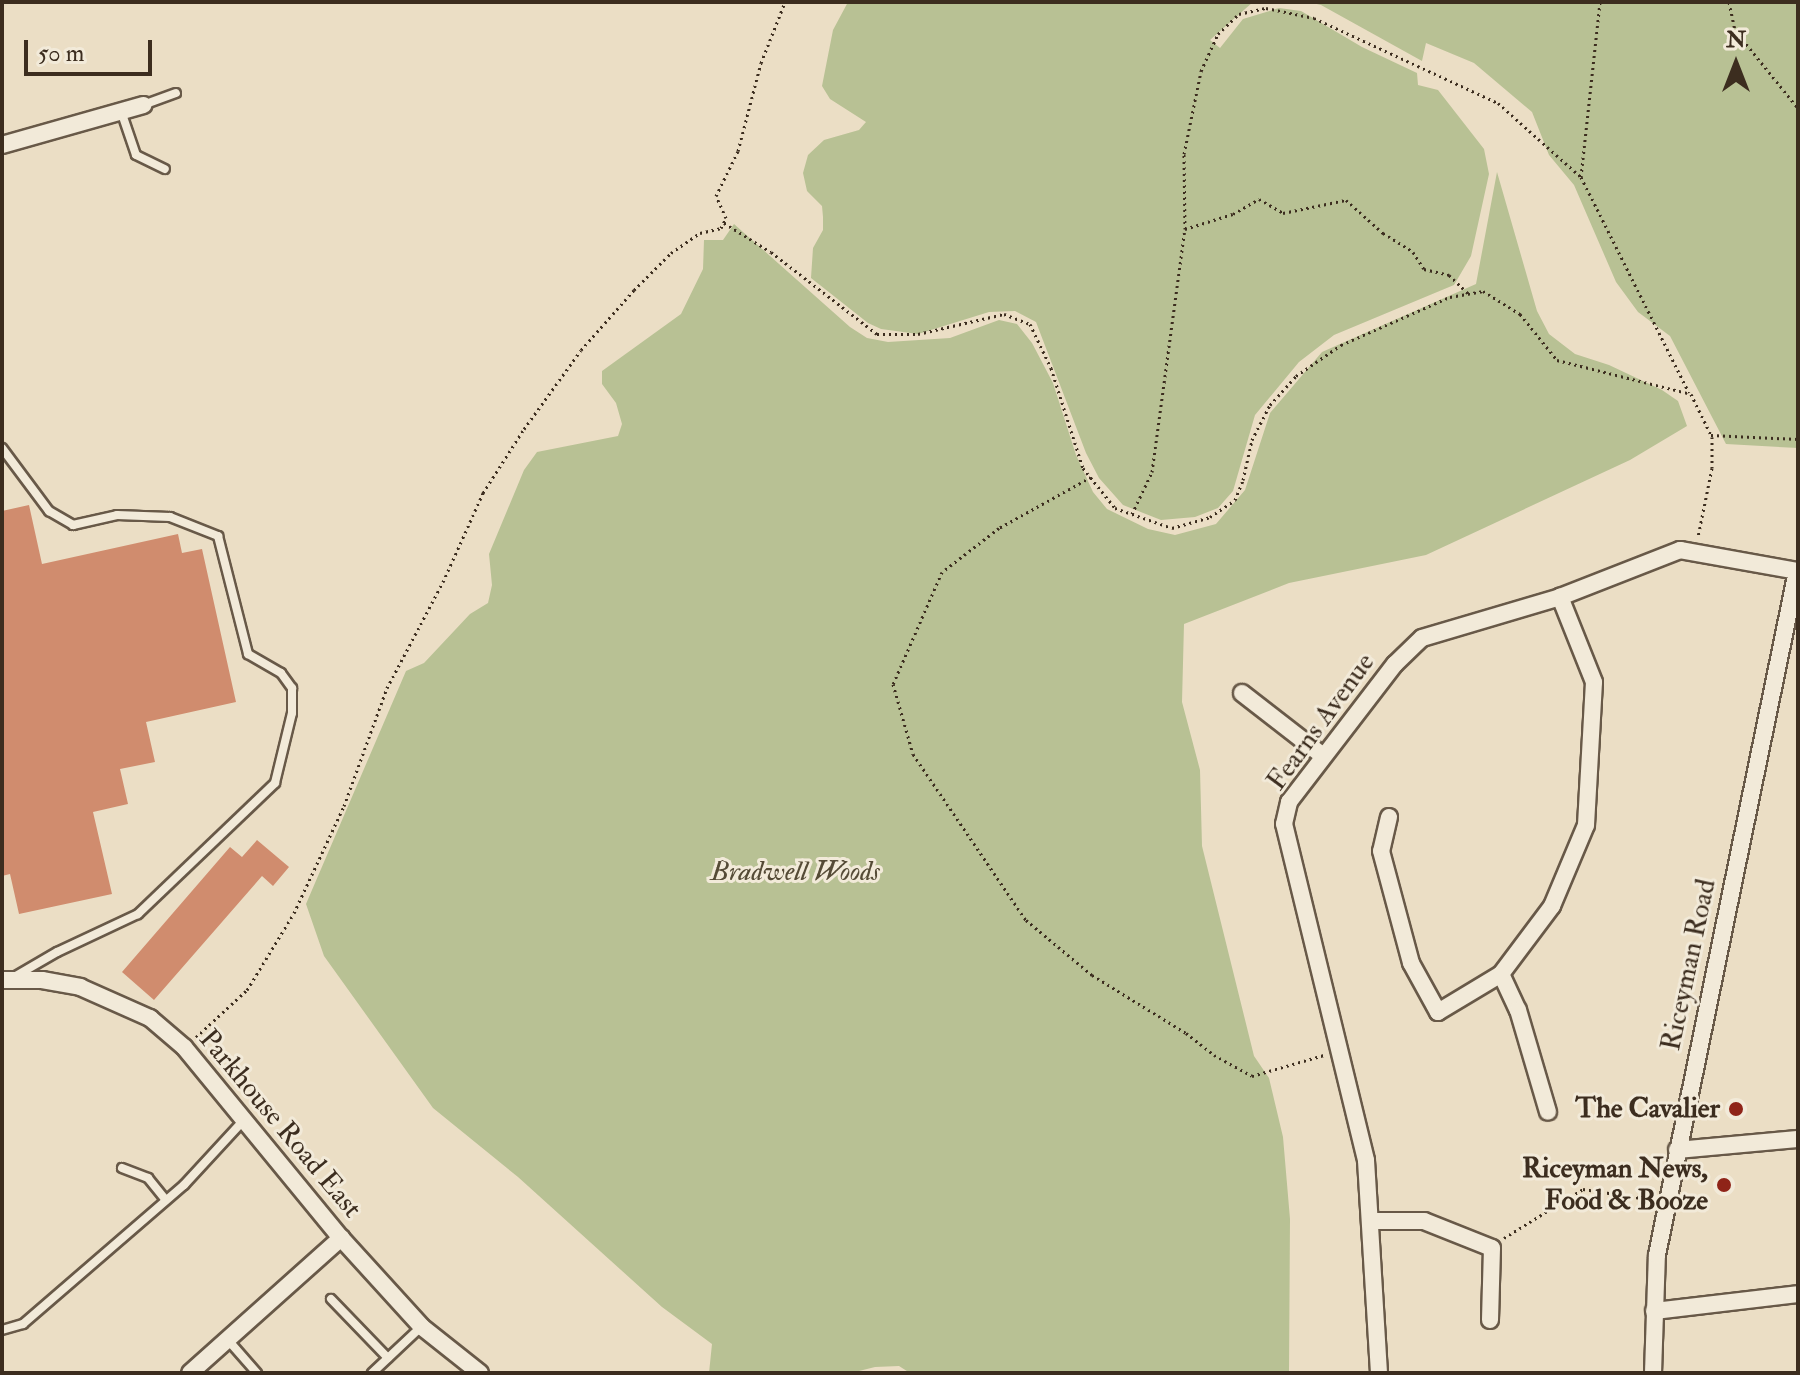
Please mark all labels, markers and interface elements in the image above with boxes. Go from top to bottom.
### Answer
scale bar [28,24,156,74]
north arrow [1696,24,1776,104]
text: N [1726,26,1746,54]
text: 50 m [38,38,84,69]
street label: Fearns Avenue [1260,647,1382,797]
park label: Bradwell Woods [710,855,880,889]
street label: Riceyman Road [1654,876,1724,1054]
street label: Parkhouse Road East [191,1023,369,1225]
place label: The Cavalier [1575,1092,1720,1126]
marker: The Cavalier [1727,1100,1745,1118]
place label: Riceyman News, Food & Booze [1522,1152,1708,1218]
marker: Riceyman News, Food & Booze [1715,1176,1733,1194]

